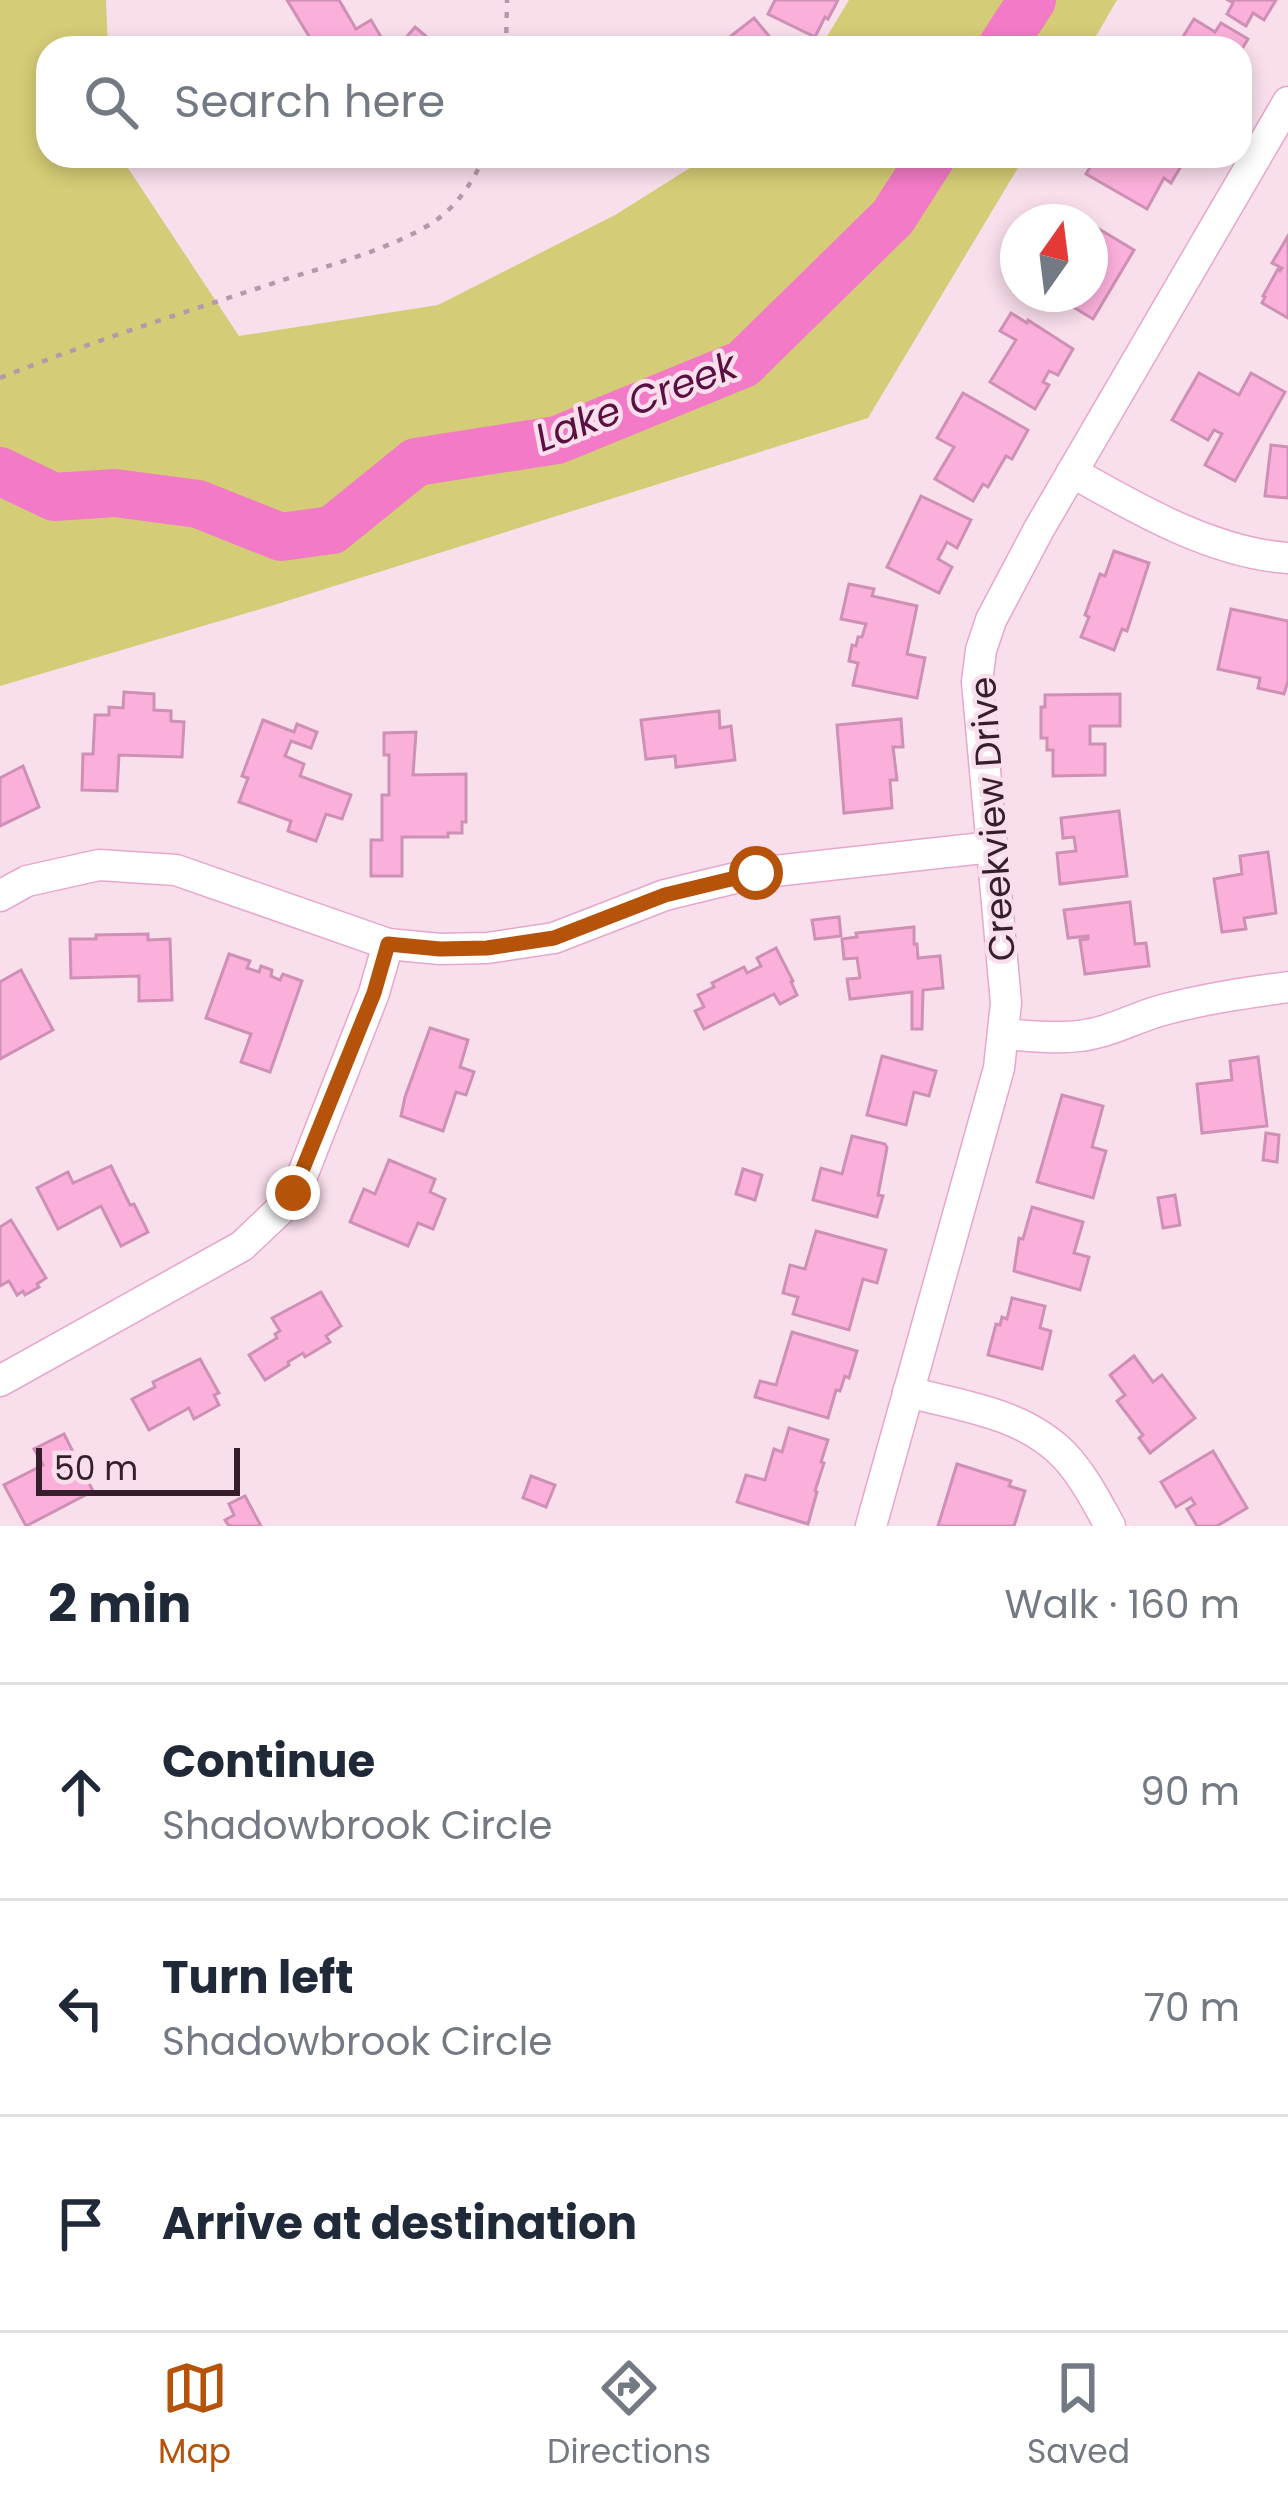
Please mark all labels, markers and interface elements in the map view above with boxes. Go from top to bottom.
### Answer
search box [36,36,1252,168]
icon: search [78,69,144,135]
text: Search here [174,70,445,133]
north arrow [1000,204,1108,312]
water label: Lake Creek [527,337,747,465]
street label: Creekview Drive [957,675,1028,963]
route start [729,846,783,900]
route end [266,1166,320,1220]
scale bar [36,1442,240,1495]
text: 50 m [54,1445,138,1492]
text: 2 min [48,1568,191,1640]
text: Walk · 160 m [1004,1577,1240,1632]
text: Continue [162,1730,375,1793]
icon: ahead [48,1759,114,1825]
text: 90 m [1140,1764,1240,1819]
text: Shadowbrook Circle [162,1798,553,1853]
text: Turn left [162,1946,354,2009]
icon: left [48,1975,114,2041]
text: 70 m [1144,1980,1240,2035]
text: Shadowbrook Circle [162,2014,553,2069]
icon: arrive [48,2191,114,2257]
text: Arrive at destination [162,2192,637,2255]
tab: Map [158,2355,231,2477]
tab: Directions [547,2355,711,2477]
tab: Saved [1027,2355,1130,2477]

